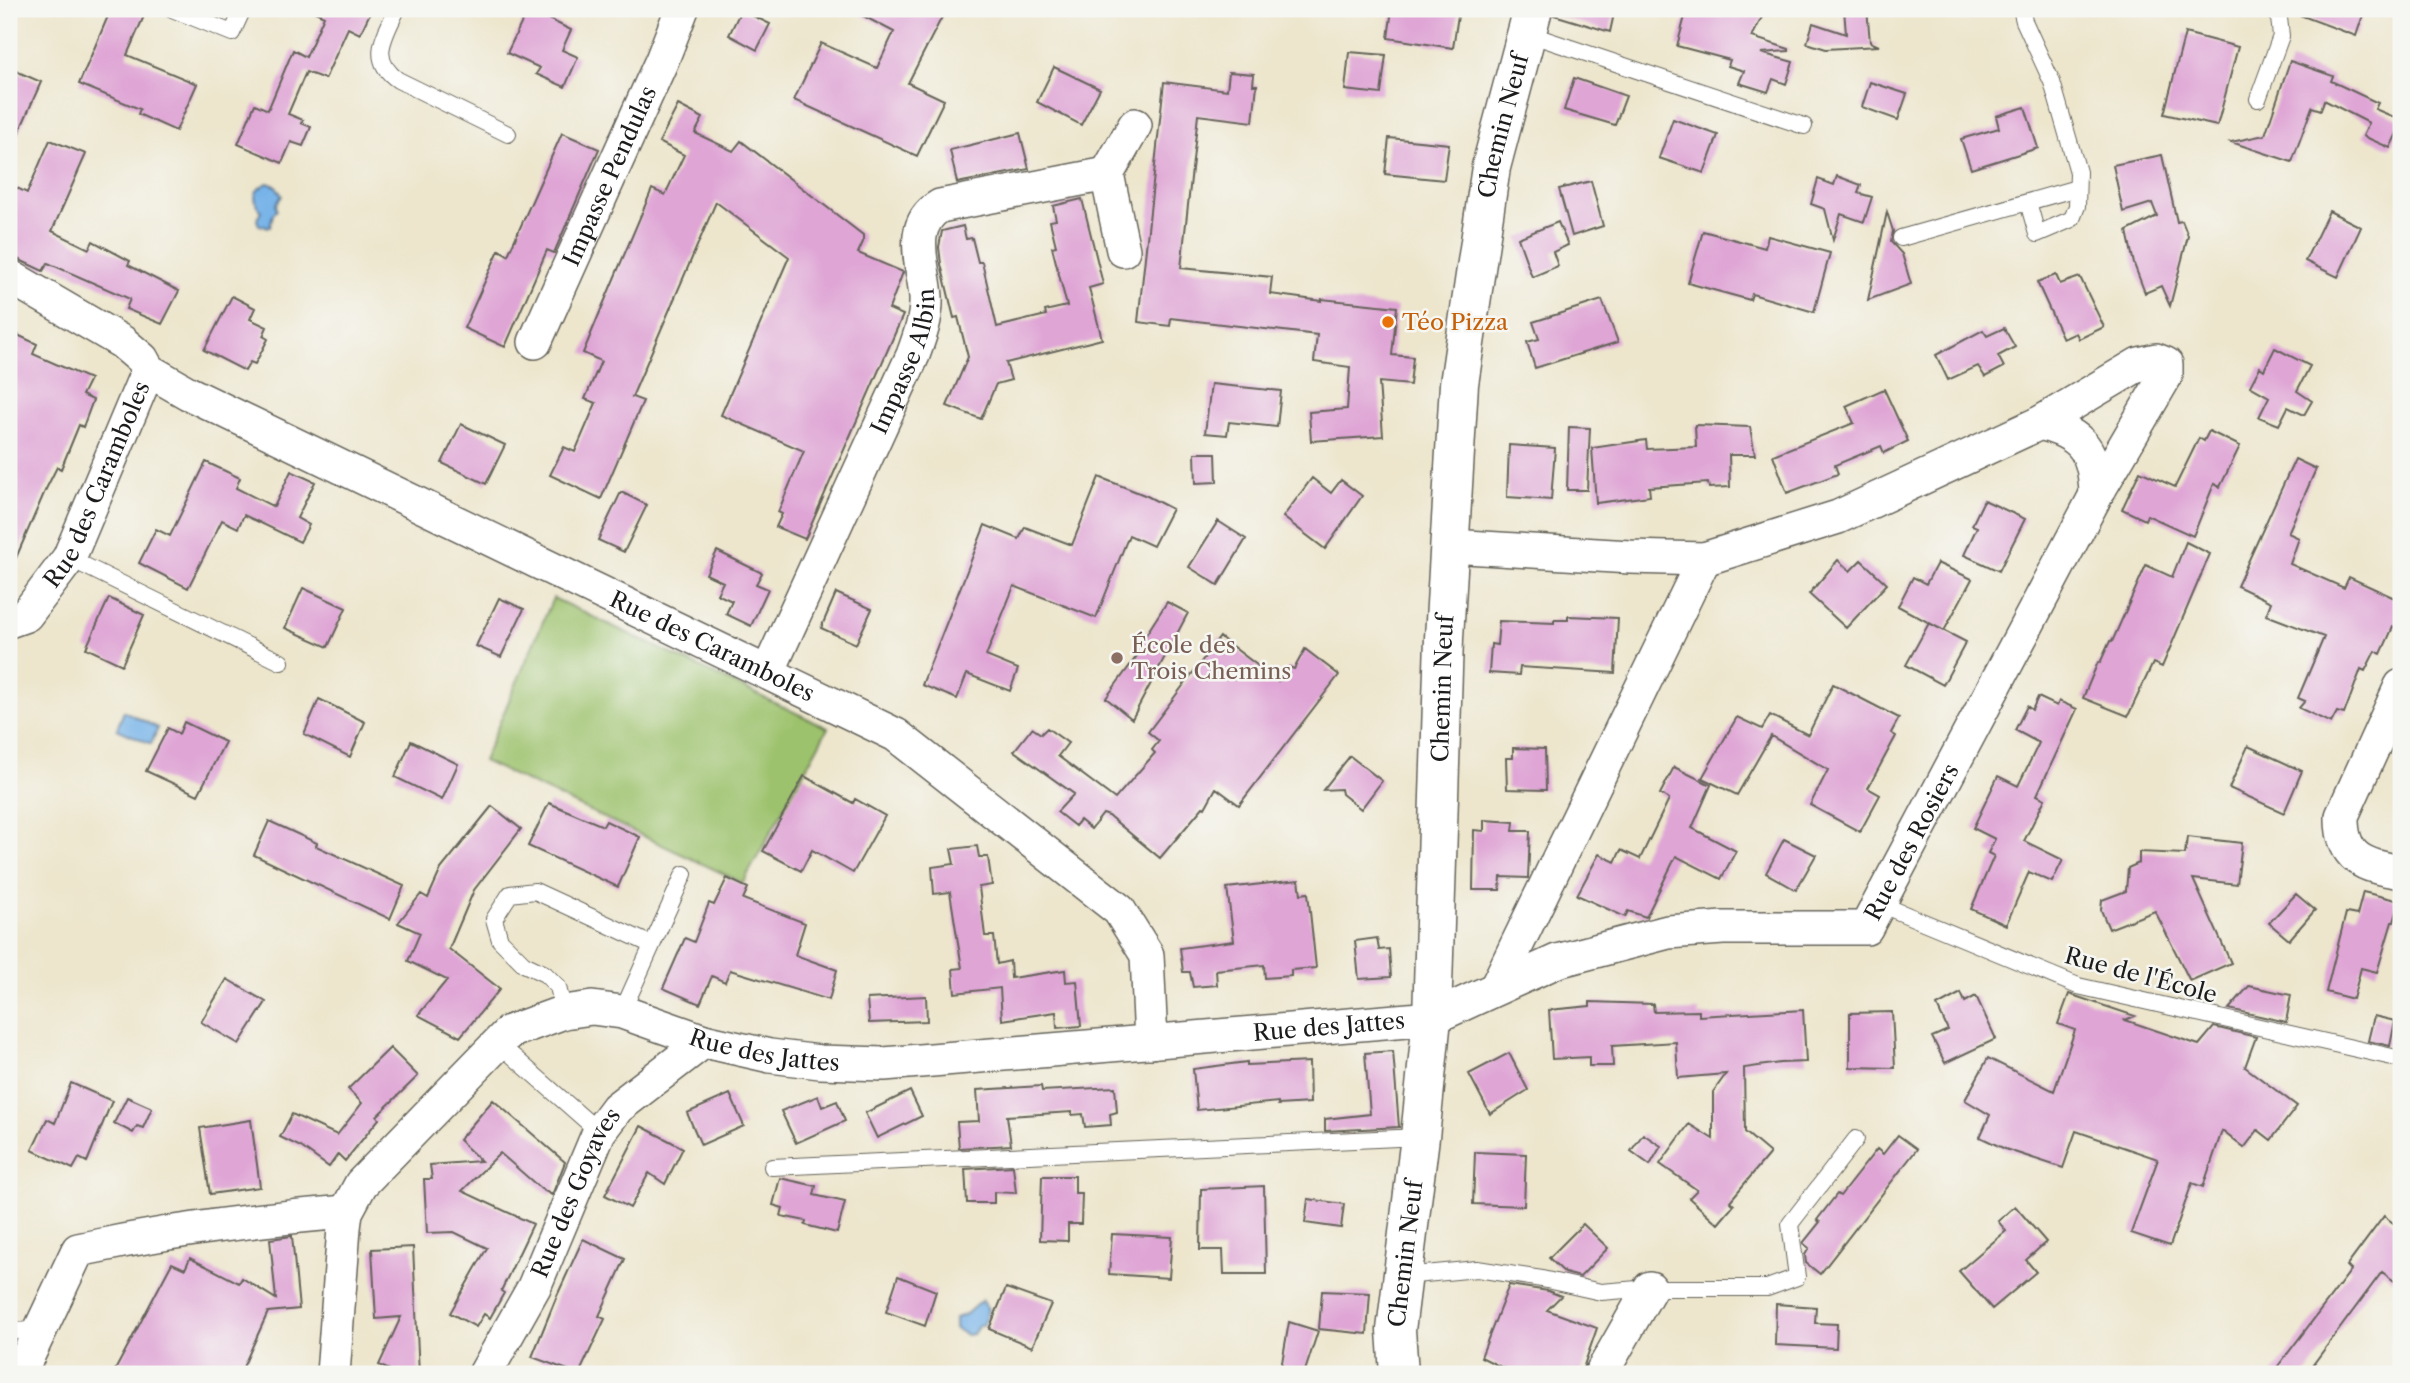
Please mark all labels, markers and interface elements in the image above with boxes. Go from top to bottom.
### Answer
street label: Chemin Neuf [1473,48,1535,200]
street label: Impasse Pendulas [557,82,662,271]
street label: Impasse Albin [865,288,940,439]
place label: Téo Pizza [1402,308,1509,336]
marker: Téo Pizza [1380,314,1396,330]
street label: Rue des Caramboles [38,377,156,593]
street label: Rue des Caramboles [605,585,819,708]
street label: Chemin Neuf [1426,611,1460,763]
place label: École des Trois Chemins [1131,631,1291,685]
marker: École des Trois Chemins [1109,650,1125,666]
street label: Rue des Rosiers [1859,759,1965,925]
street label: Rue de l'École [2062,941,2220,1009]
street label: Rue des Jattes [1252,1006,1406,1047]
street label: Rue des Jattes [686,1023,840,1077]
street label: Rue des Goyaves [525,1102,626,1282]
street label: Chemin Neuf [1382,1176,1429,1329]

